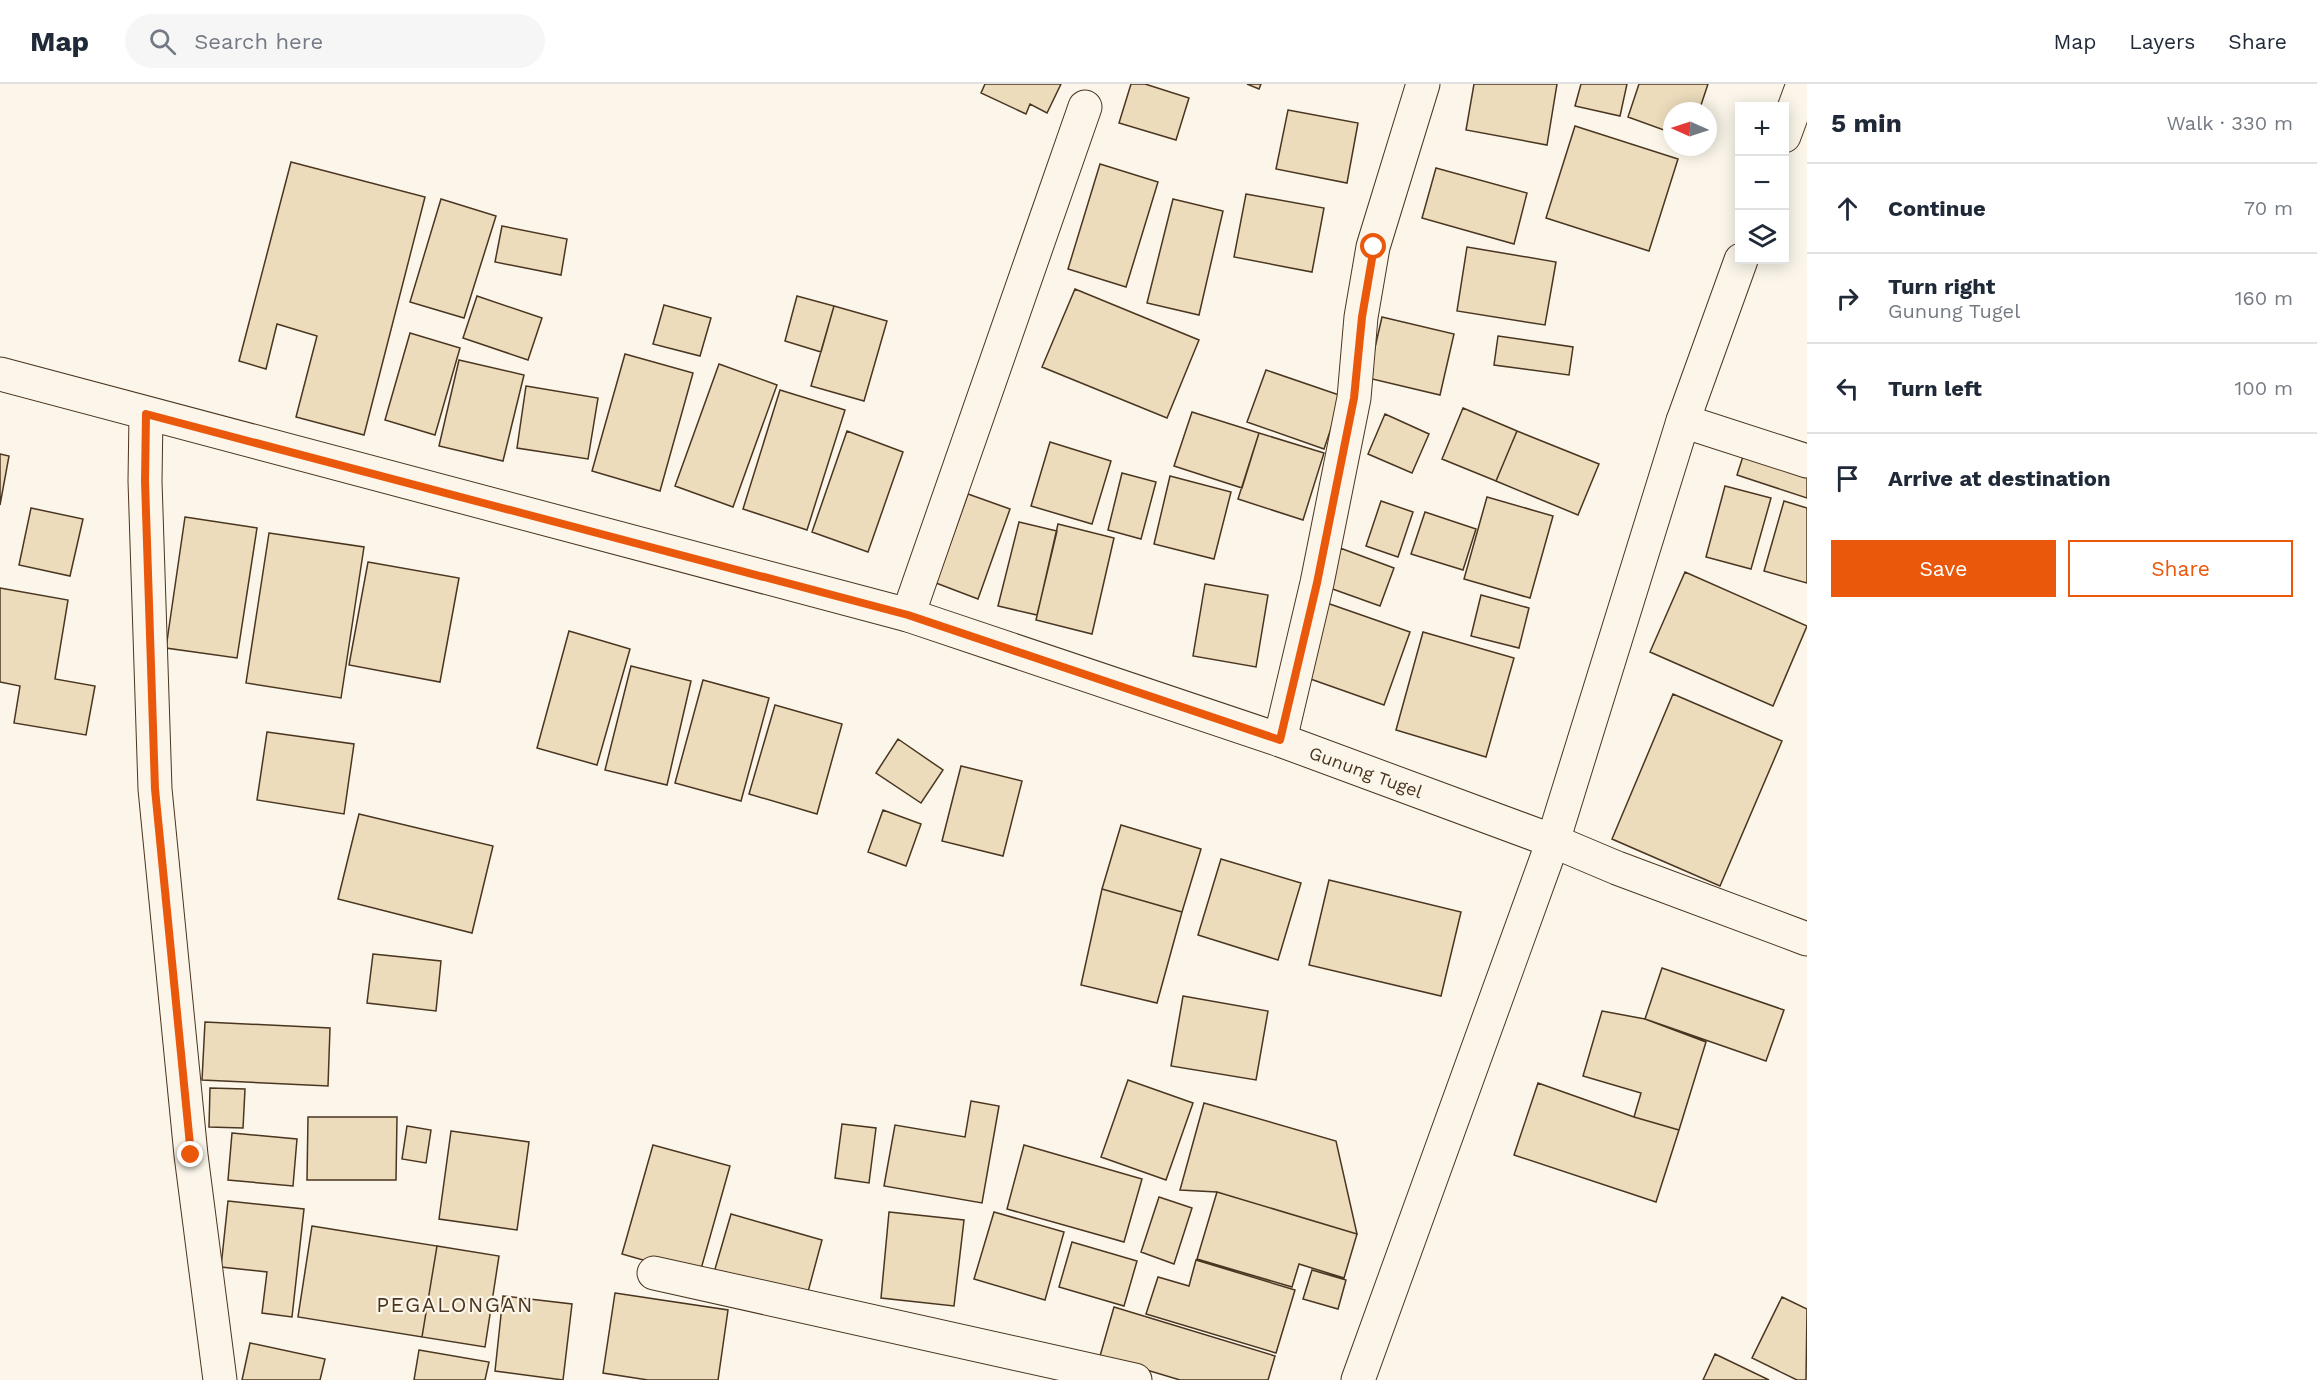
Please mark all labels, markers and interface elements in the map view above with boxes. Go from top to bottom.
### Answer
search box [125,14,545,68]
text: Map [30,25,89,58]
icon: search [146,25,179,58]
text: Search here [194,29,323,54]
text: Map [2053,29,2096,54]
text: Layers [2129,29,2195,54]
text: Share [2228,29,2287,54]
north arrow [1663,102,1717,156]
map controls [1735,102,1789,264]
button: + [1735,102,1789,156]
text: 5 min [1831,108,1902,138]
text: Walk · 330 m [2166,111,2293,135]
button: − [1735,156,1789,210]
icon: ahead [1831,192,1864,225]
text: Continue [1888,196,1986,221]
text: 70 m [2244,196,2293,220]
button: layers [1735,210,1789,264]
route start [1360,233,1386,259]
text: Turn right [1888,274,1995,299]
icon: right [1831,282,1864,315]
text: 160 m [2235,286,2293,310]
text: Gunung Tugel [1888,299,2020,323]
icon: left [1831,372,1864,405]
text: Turn left [1888,376,1982,401]
text: 100 m [2234,376,2293,400]
icon: arrive [1831,462,1864,495]
text: Arrive at destination [1888,466,2111,491]
button: Save [1831,540,2056,597]
button: Share [2068,540,2293,597]
street label: Gunung Tugel [1306,742,1426,802]
route end [177,1141,203,1167]
district label: PEGALONGAN [376,1292,534,1317]

